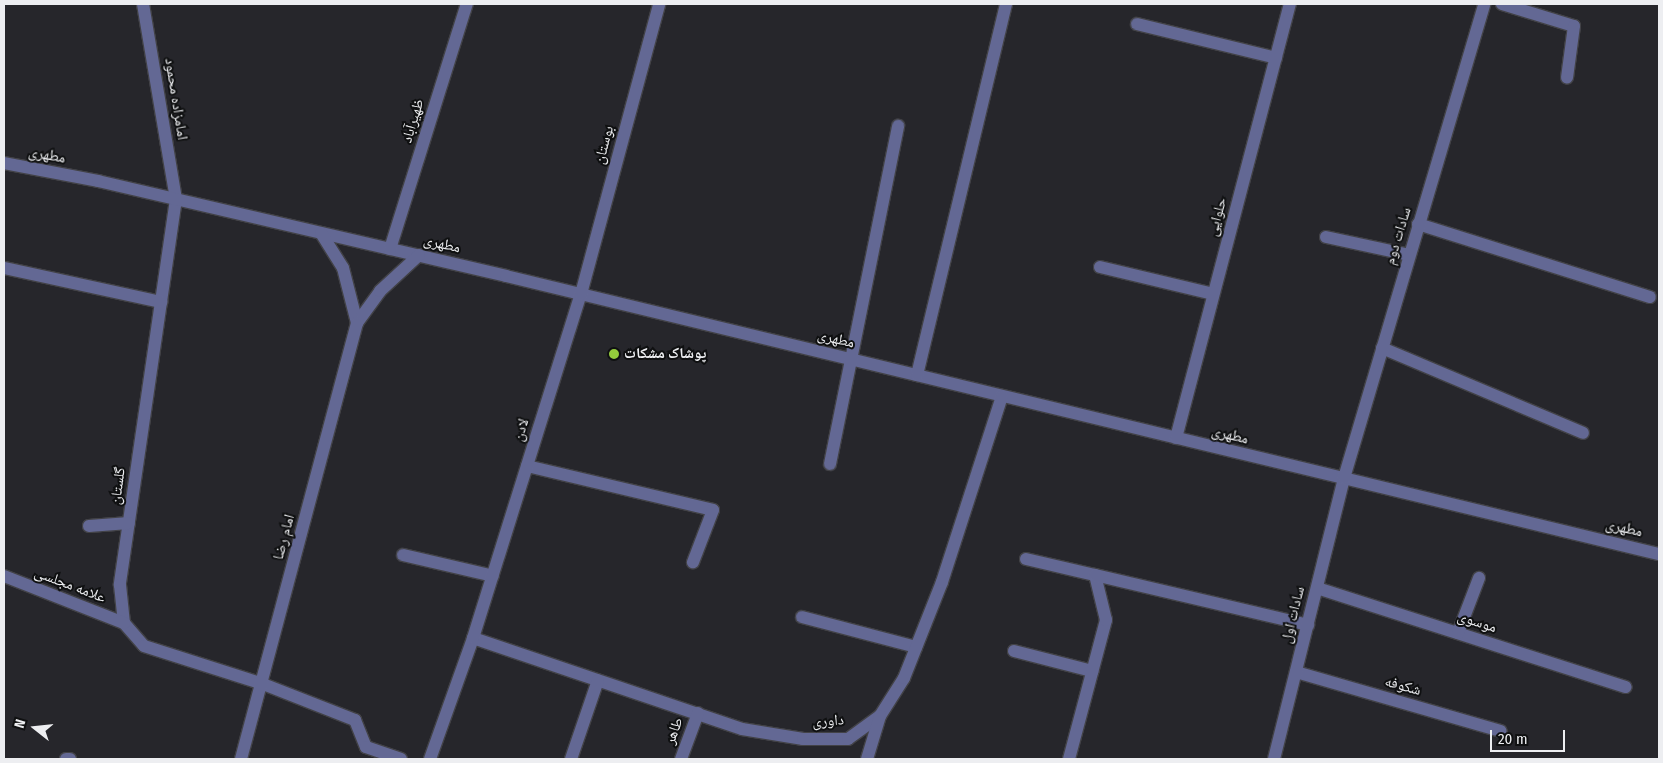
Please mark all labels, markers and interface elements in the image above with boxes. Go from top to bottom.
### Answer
street label: امامزاده محمود [161,57,191,141]
street label: ظهیرآباد [398,97,428,145]
street label: بوستان [590,124,618,166]
street label: مطهری [27,143,67,167]
street label: حلوایی [1203,196,1231,238]
street label: سادات دوم [1381,205,1415,267]
street label: مطهری [422,231,462,257]
street label: مطهری [816,326,856,352]
place label: پوشاک مشکات [624,345,706,363]
marker: پوشاک مشکات [608,348,620,360]
street label: لادن [509,416,533,444]
street label: مطهری [1210,422,1250,448]
street label: گلستان [106,466,130,506]
street label: امام رضا [269,512,299,562]
street label: مطهری [1604,515,1644,541]
street label: علامه مجلسی [32,563,108,607]
street label: سادات اول [1277,585,1309,645]
street label: موسوی [1455,607,1499,637]
street label: شکوفه [1383,672,1423,700]
north arrow [10,703,60,753]
street label: داوری [811,711,845,731]
street label: طاهر [661,715,687,747]
text: N [11,717,29,730]
scale bar [1493,720,1568,752]
text: 20 m [1498,730,1528,748]

